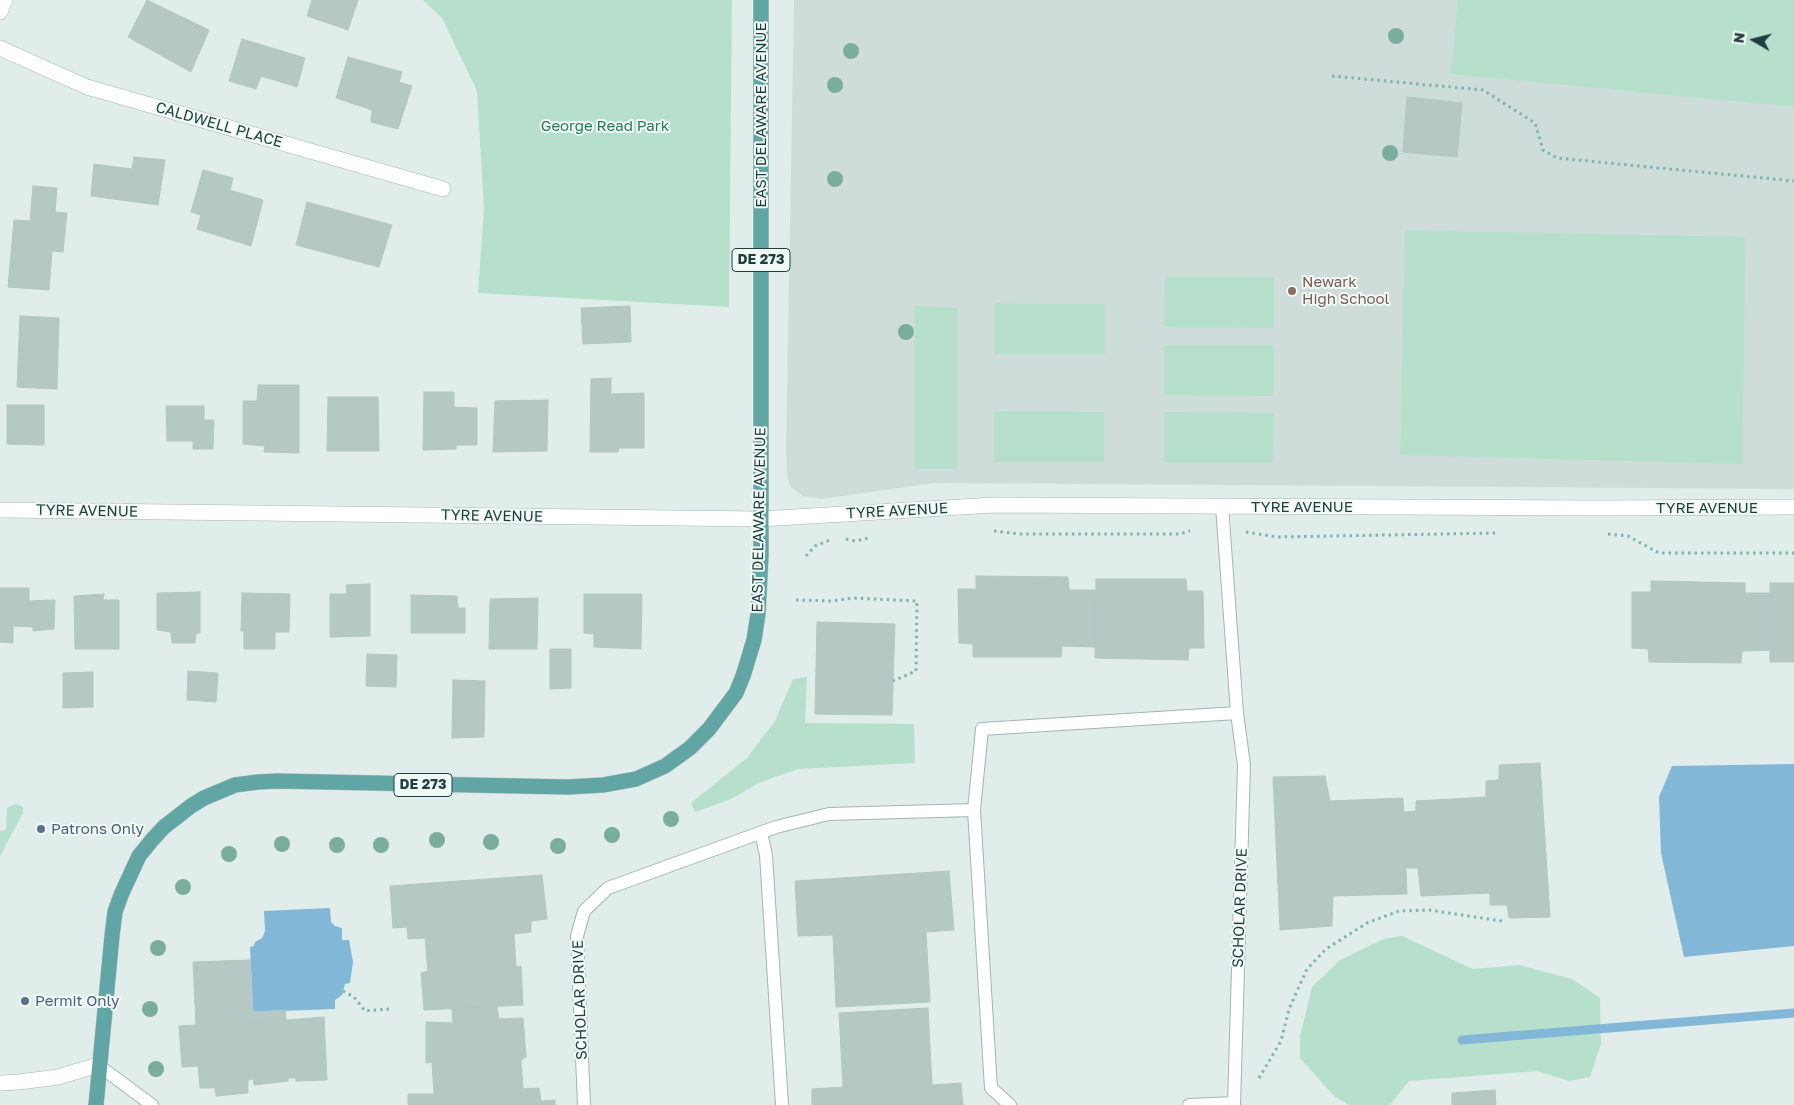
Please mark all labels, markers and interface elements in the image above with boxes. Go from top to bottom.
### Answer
north arrow [1729,15,1779,65]
street label: EAST DELAWARE AVENUE [752,22,770,208]
text: N [1729,31,1748,44]
street label: CALDWELL PLACE [153,98,285,152]
park label: George Read Park [541,117,669,135]
road number: DE 273 [732,248,790,272]
place label: Newark High School [1302,273,1389,308]
marker: Newark High School [1286,285,1298,297]
street label: EAST DELAWARE AVENUE [748,427,770,613]
street label: TYRE AVENUE [1251,498,1353,516]
street label: TYRE AVENUE [846,499,948,523]
street label: TYRE AVENUE [1656,499,1758,517]
street label: TYRE AVENUE [36,501,138,521]
street label: TYRE AVENUE [441,506,543,526]
road number: DE 273 [394,774,452,796]
place label: Patrons Only [51,820,144,838]
marker: Patrons Only [35,823,47,835]
street label: SCHOLAR DRIVE [1229,848,1251,968]
street label: SCHOLAR DRIVE [569,940,591,1060]
place label: Permit Only [35,992,119,1010]
marker: Permit Only [19,995,31,1007]

